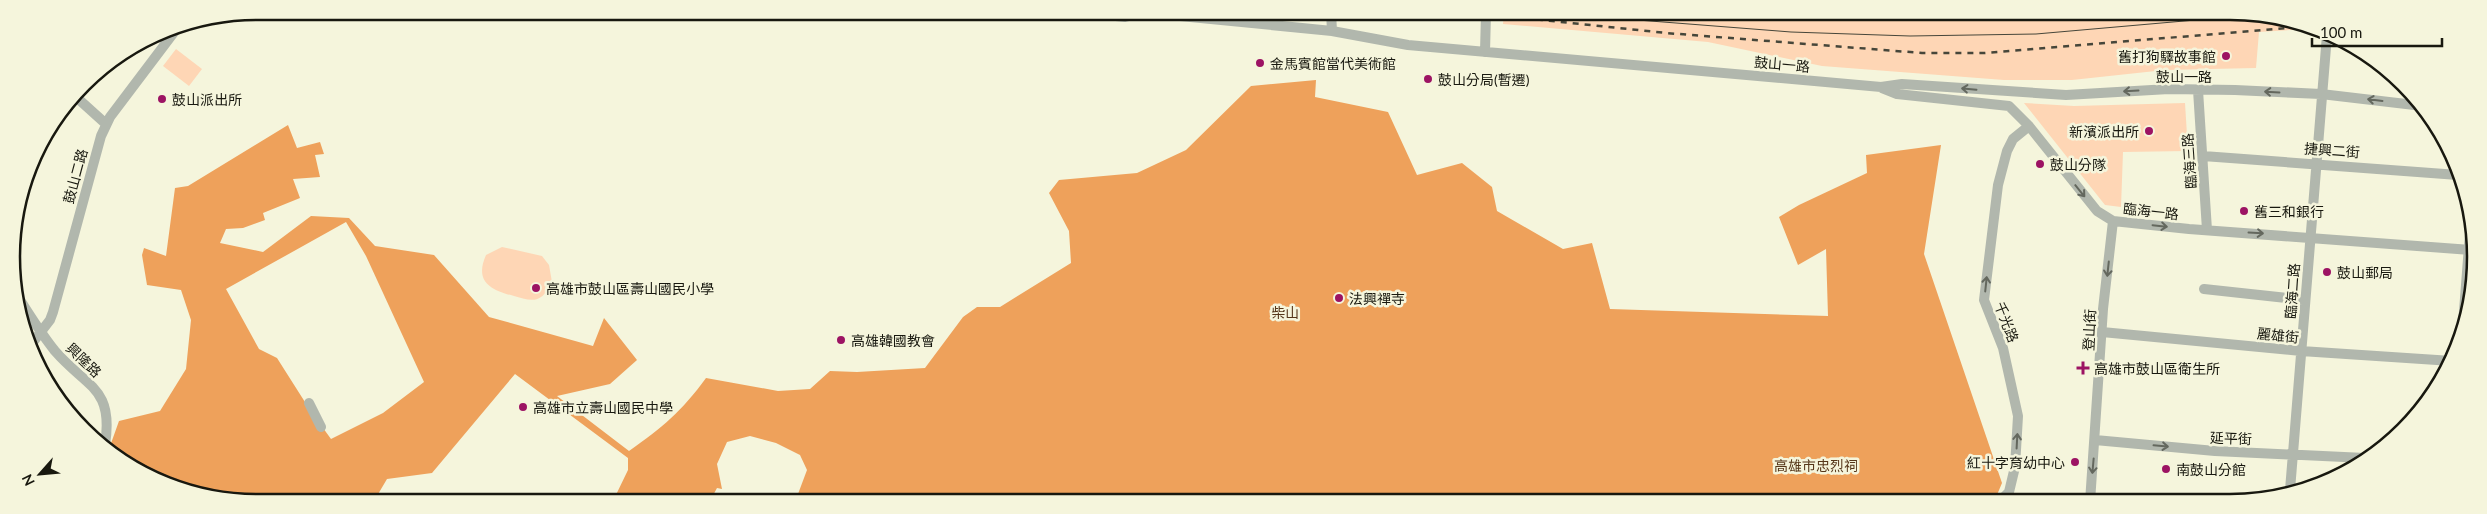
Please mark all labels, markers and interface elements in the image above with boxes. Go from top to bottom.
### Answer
scale bar [2312,15,2442,47]
text: 100 m [2320,23,2362,41]
place label: 舊打狗驛故事館 [2118,48,2216,65]
marker: 舊打狗驛故事館 [2220,50,2232,62]
street label: 鼓山一路 [1753,53,1811,75]
place label: 金馬賓館當代美術館 [1270,55,1396,72]
marker: 金馬賓館當代美術館 [1254,57,1266,69]
street label: 鼓山一路 [2156,68,2212,85]
place label: 鼓山分局(暫遷) [1438,71,1530,88]
marker: 鼓山分局(暫遷) [1422,73,1434,85]
one-way arrow [1962,85,1978,94]
one-way arrow [2124,87,2140,96]
one-way arrow [2264,88,2280,97]
place label: 鼓山派出所 [172,91,242,108]
marker: 鼓山派出所 [156,93,168,105]
one-way arrow [2367,95,2383,105]
place label: 新濱派出所 [2069,123,2139,140]
marker: 新濱派出所 [2143,125,2155,137]
street label: 臨海三路 [2179,132,2199,190]
street label: 捷興二街 [2303,140,2361,160]
street label: 鼓山二路 [60,147,90,205]
place label: 鼓山分隊 [2050,156,2106,173]
marker: 鼓山分隊 [2034,158,2046,170]
one-way arrow [2074,184,2085,197]
street label: 臨海一路 [2122,200,2180,222]
place label: 舊三和銀行 [2254,203,2324,220]
marker: 舊三和銀行 [2238,205,2250,217]
one-way arrow [2152,221,2168,231]
one-way arrow [2247,228,2263,237]
one-way arrow [2103,261,2113,277]
street label: 臨海二路 [2282,262,2302,320]
place label: 鼓山郵局 [2337,264,2393,281]
marker: 鼓山郵局 [2321,266,2333,278]
one-way arrow [1981,276,1991,292]
place label: 高雄市鼓山區壽山國民小學 [546,280,714,297]
marker: 高雄市鼓山區壽山國民小學 [530,282,542,294]
place label: 法興禪寺 [1349,290,1405,307]
marker: 法興禪寺 [1333,292,1345,304]
street label: 千光路 [1992,299,2022,345]
park label: 柴山 [1271,304,1299,321]
street label: 登山街 [2079,309,2099,351]
street label: 麗雄街 [2256,324,2300,346]
place label: 高雄韓國教會 [851,332,935,349]
marker: 高雄韓國教會 [835,334,847,346]
street label: 興隆路 [63,339,105,381]
place label: 高雄市鼓山區衛生所 [2094,360,2220,377]
marker: 高雄市鼓山區衛生所 [2076,361,2090,375]
place label: 高雄市立壽山國民中學 [533,399,673,416]
marker: 高雄市立壽山國民中學 [517,401,529,413]
street label: 延平街 [2210,429,2252,447]
one-way arrow [2012,433,2021,449]
one-way arrow [2153,441,2169,451]
north arrow [15,449,65,499]
place label: 紅十字育幼中心 [1967,454,2065,471]
marker: 紅十字育幼中心 [2069,456,2081,468]
park label: 高雄市忠烈祠 [1774,457,1858,474]
one-way arrow [2088,458,2098,474]
place label: 南鼓山分館 [2176,461,2246,478]
marker: 南鼓山分館 [2160,463,2172,475]
text: N [18,471,38,489]

